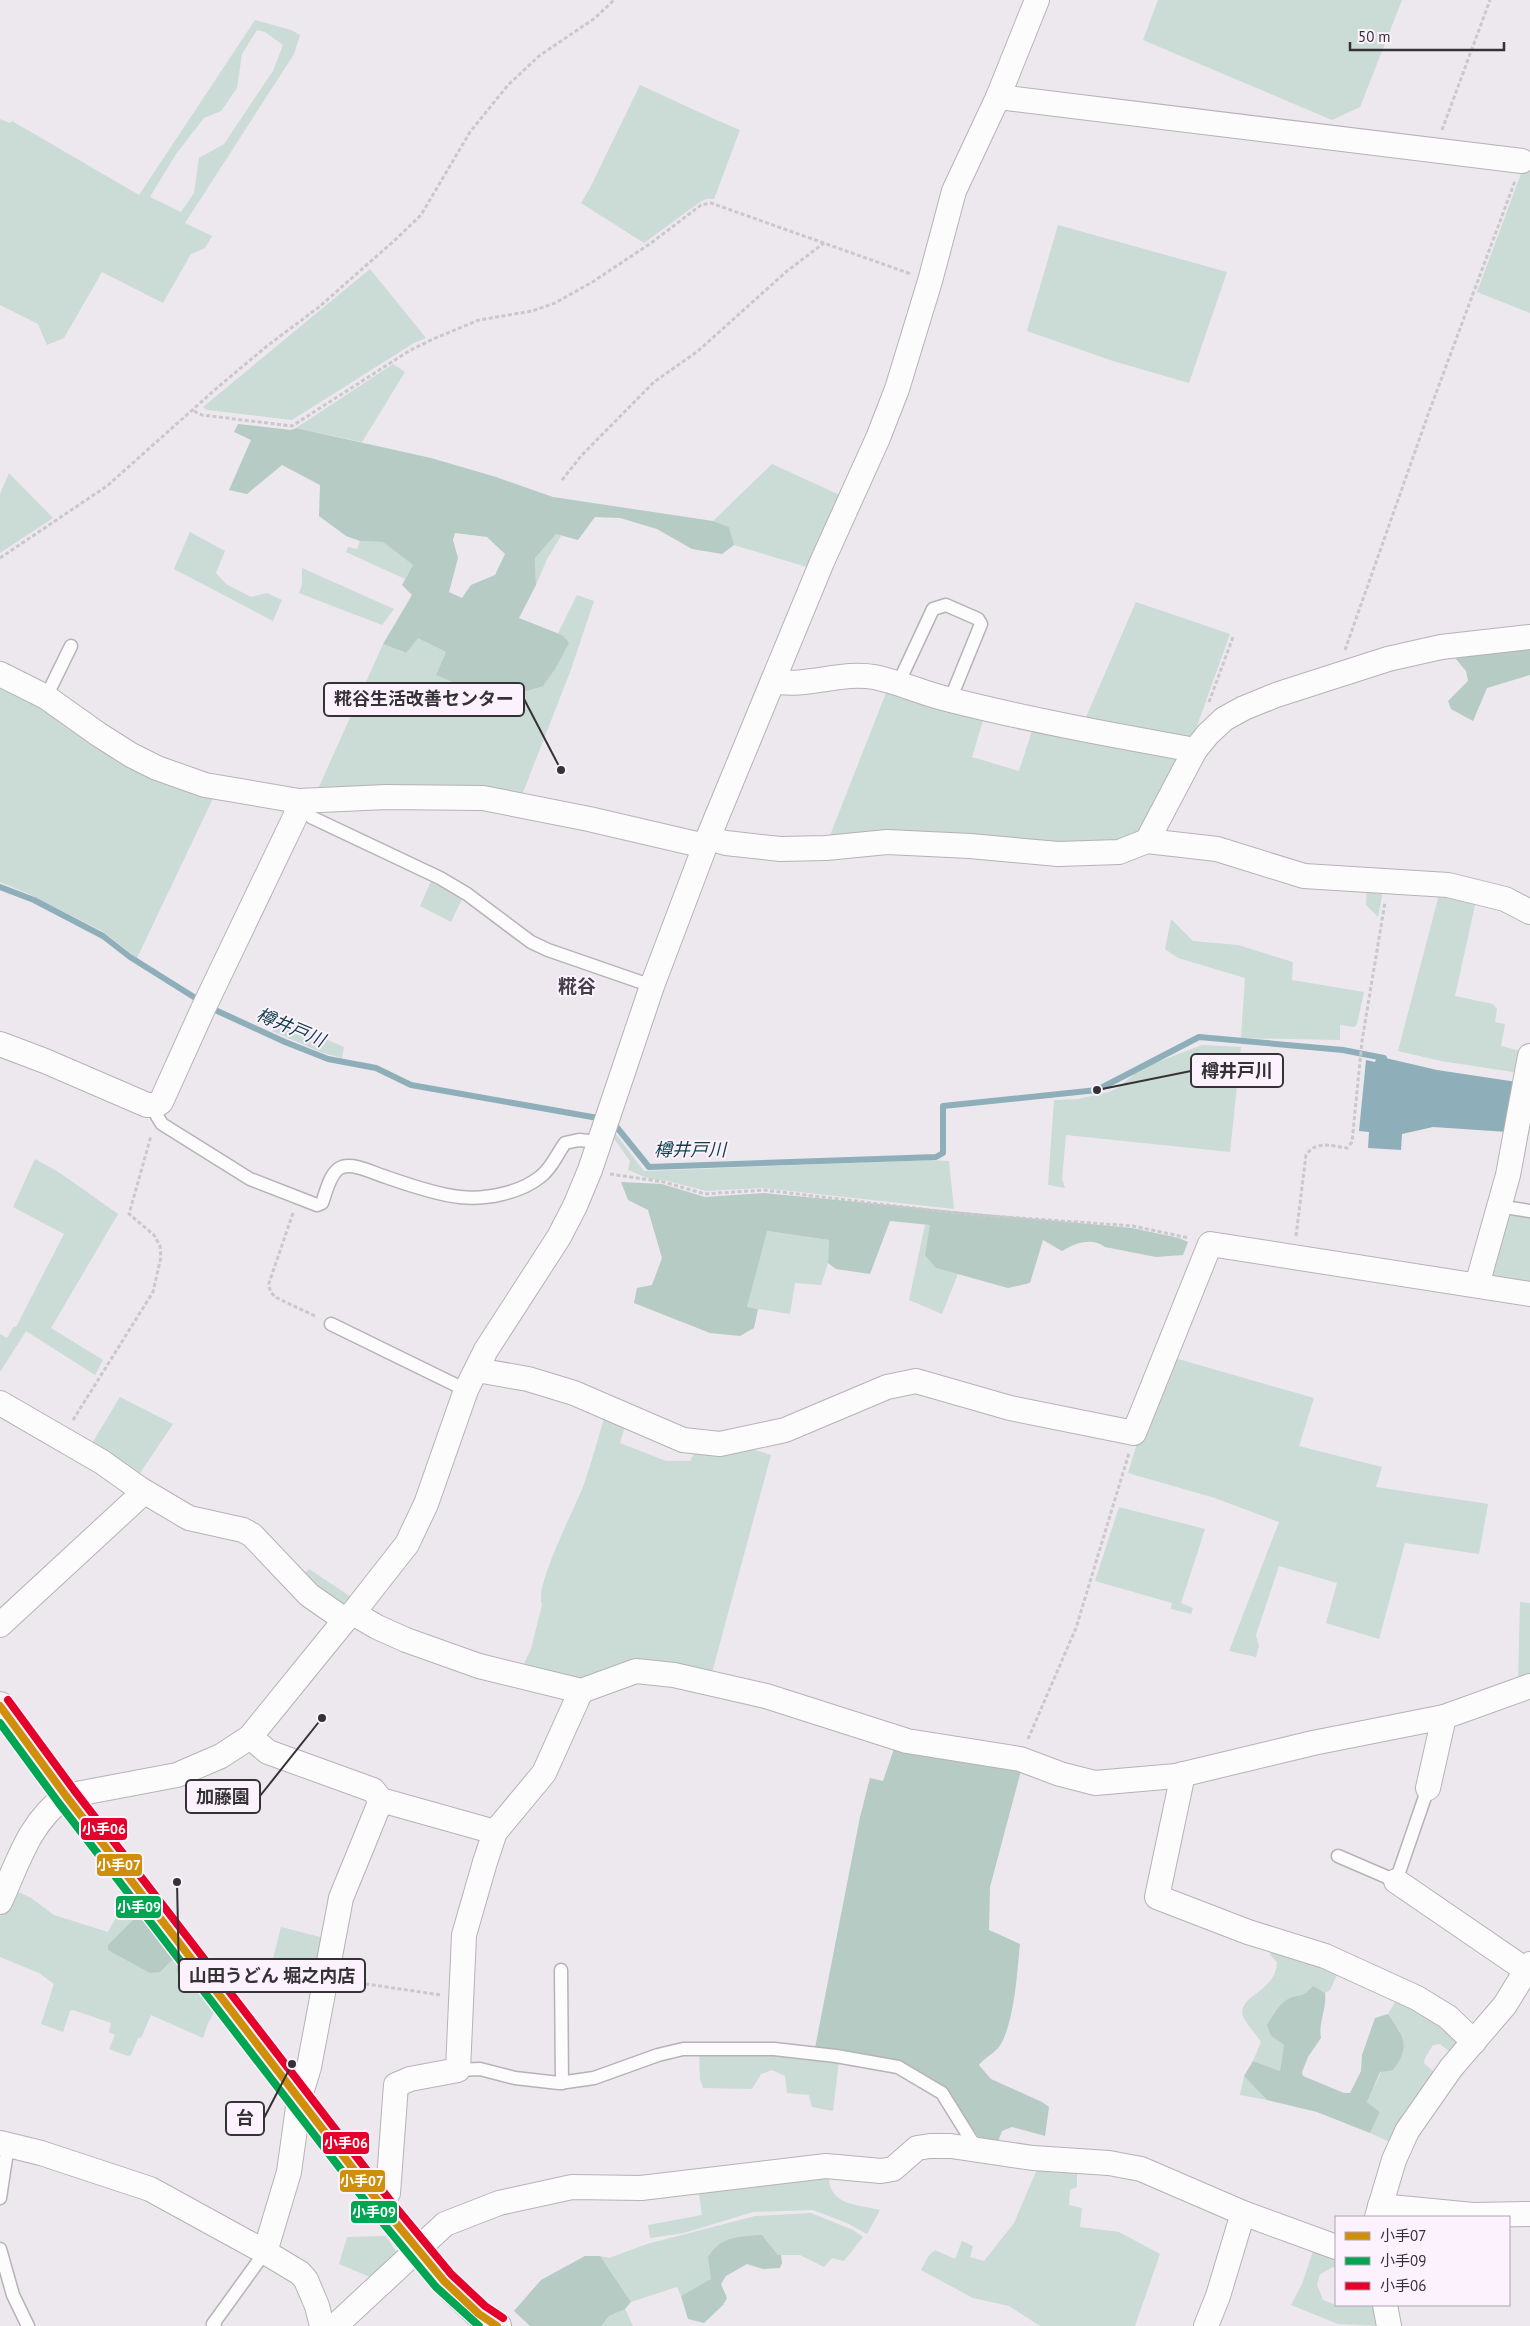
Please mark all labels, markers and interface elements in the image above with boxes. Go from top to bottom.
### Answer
scale bar [1350,20,1504,52]
text: 50 m [1358,27,1391,46]
callout: 糀谷生活改善センター [324,683,524,716]
text: 糀谷生活改善センター [334,687,514,710]
district label: 糀谷 [558,974,596,998]
water label: 樽井戸川 [253,1002,330,1052]
callout: 樽井戸川 [1191,1054,1283,1087]
text: 樽井戸川 [1201,1059,1273,1082]
water label: 樽井戸川 [654,1138,728,1161]
callout: 加藤園 [186,1780,260,1813]
text: 加藤園 [196,1785,250,1808]
line badge: 小手06 [80,1817,128,1841]
text: 小手06 [82,1820,126,1838]
line badge: 小手07 [96,1853,143,1877]
text: 小手07 [97,1856,141,1874]
line badge: 小手09 [115,1895,162,1919]
text: 小手09 [117,1898,161,1916]
callout: 山田うどん 堀之内店 [179,1959,365,1992]
text: 山田うどん 堀之内店 [189,1964,355,1987]
callout: 台 [226,2102,264,2135]
text: 台 [236,2106,254,2129]
line badge: 小手06 [322,2131,370,2155]
text: 小手06 [324,2134,368,2152]
line badge: 小手07 [339,2169,386,2193]
text: 小手07 [340,2172,384,2190]
line badge: 小手09 [350,2200,398,2224]
text: 小手09 [352,2203,396,2221]
legend [1335,2216,1510,2306]
text: 小手07 [1380,2226,1426,2245]
text: 小手09 [1380,2251,1426,2270]
text: 小手06 [1380,2276,1426,2295]

